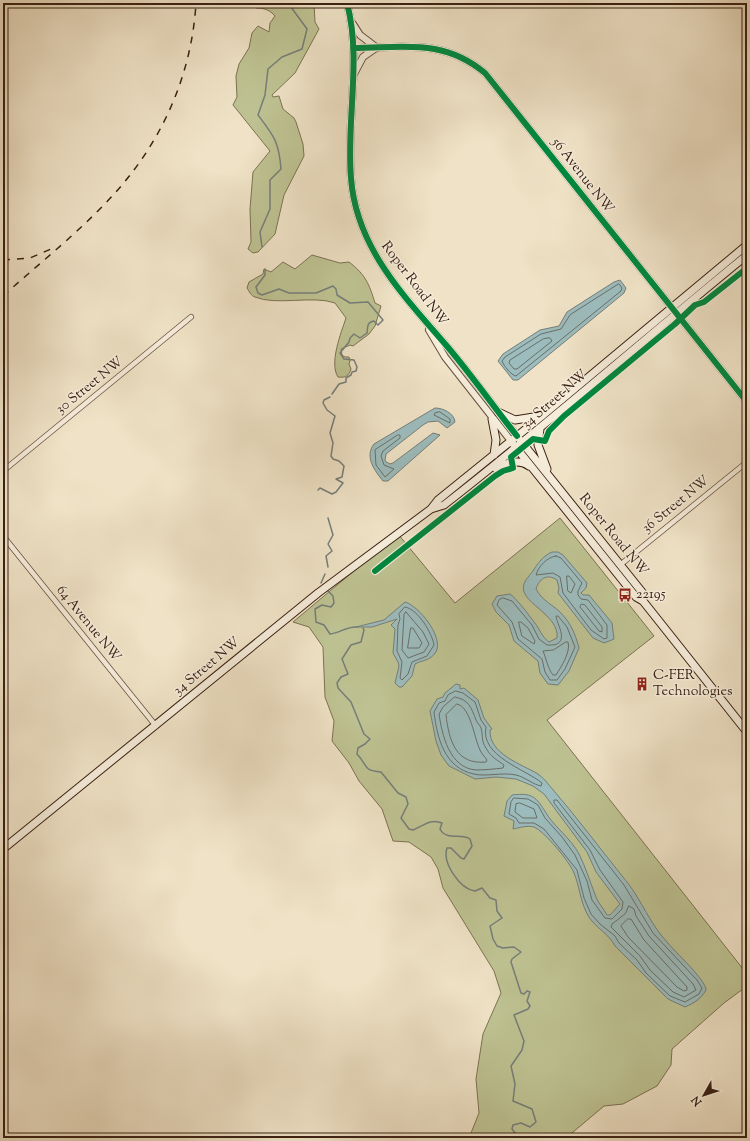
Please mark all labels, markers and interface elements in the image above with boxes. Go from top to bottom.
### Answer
street label: 56 Avenue NW [545,133,618,218]
street label: Roper Road NW [376,238,453,331]
street label: 30 Street NW [52,352,128,419]
street label: 34 Street NW [518,365,593,434]
street label: 36 Street NW [638,471,714,538]
street label: Roper Road NW [573,490,653,581]
street label: 64 Avenue NW [51,581,125,667]
place label: 22195 [636,585,666,605]
bus stop icon: 22195 [617,587,633,603]
street label: 34 Street NW [169,633,245,701]
place label: C-FER Technologies [653,666,733,702]
building icon: C-FER Technologies [634,676,650,692]
north arrow [684,1075,724,1115]
text: N [688,1092,707,1110]

